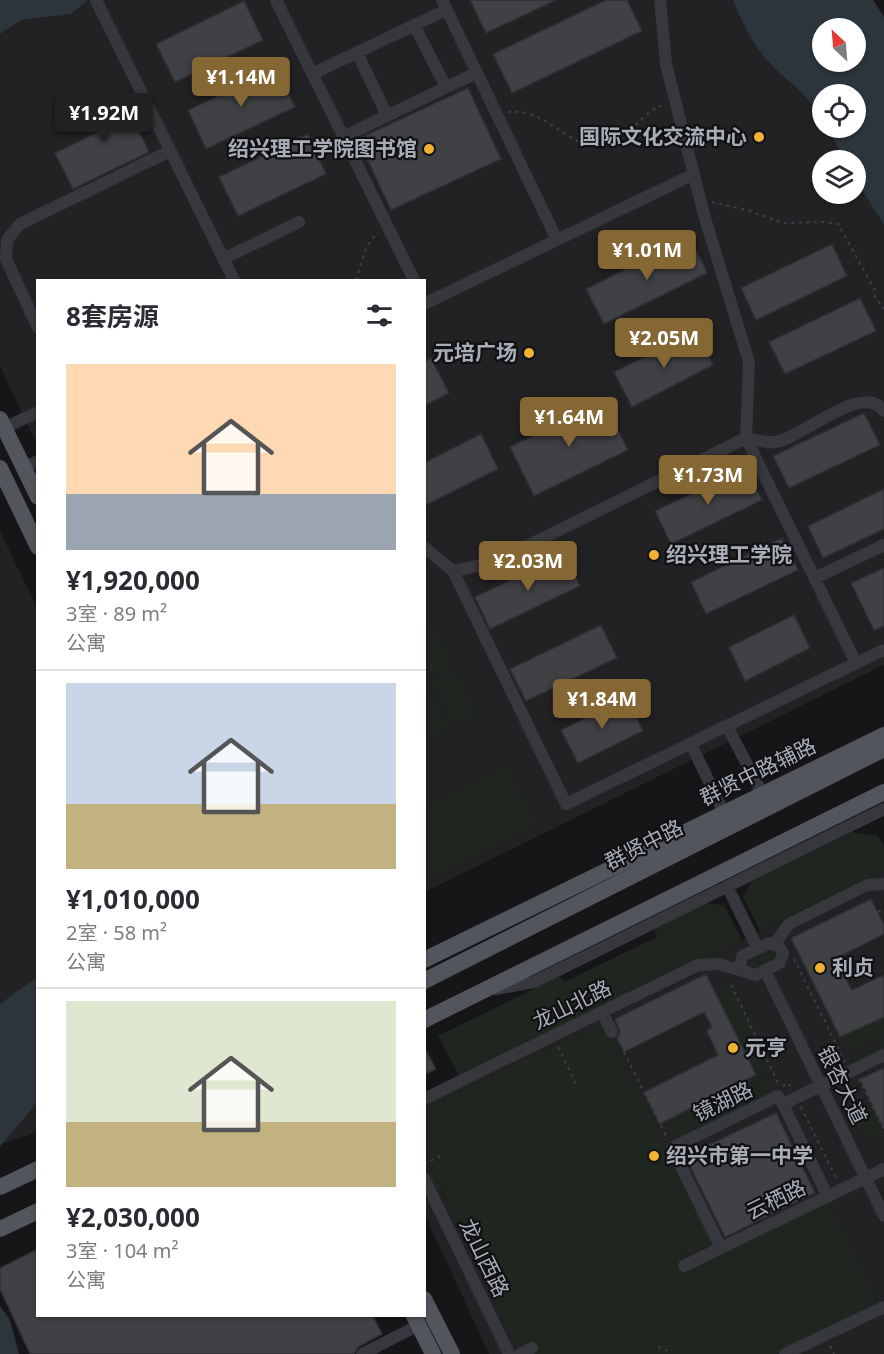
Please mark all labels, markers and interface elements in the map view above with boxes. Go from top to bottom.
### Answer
north arrow [812,18,866,72]
map controls [812,18,866,204]
pin: ¥1.14M [192,57,290,108]
text: ¥1.14M [206,63,276,90]
button: locate [812,84,866,138]
pin: ¥1.92M [55,93,153,144]
text: ¥1.92M [69,99,139,126]
place label: 国际文化交流中心 [579,122,747,150]
marker: 国际文化交流中心 [752,130,766,144]
place label: 绍兴理工学院图书馆 [228,134,417,162]
marker: 绍兴理工学院图书馆 [422,142,436,156]
button: layers [812,150,866,204]
pin: ¥1.01M [598,230,696,281]
text: ¥1.01M [612,236,682,263]
text: 8套房源 [66,298,159,334]
icon: filters [363,299,396,332]
pin: ¥2.05M [615,318,713,369]
text: ¥2.05M [629,324,699,351]
place label: 元培广场 [433,338,517,366]
marker: 元培广场 [522,346,536,360]
pin: ¥1.64M [520,397,618,448]
icon: home [177,403,285,511]
text: ¥1.64M [534,403,604,430]
pin: ¥1.73M [659,455,757,506]
text: ¥1.73M [673,461,743,488]
place label: 绍兴理工学院 [666,540,792,568]
pin: ¥2.03M [479,541,577,592]
text: ¥2.03M [493,547,563,574]
marker: 绍兴理工学院 [647,548,661,562]
text: ¥1,920,000 [66,562,200,598]
text: 3室 · 89 m² [66,600,167,627]
text: 公寓 [66,629,106,656]
pin: ¥1.84M [553,679,651,730]
text: ¥1.84M [567,685,637,712]
icon: home [177,722,285,830]
street label: 群贤中路辅路 [695,731,820,811]
street label: 群贤中路 [600,813,687,876]
text: ¥1,010,000 [66,881,200,917]
text: 2室 · 58 m² [66,919,167,946]
text: 公寓 [66,948,106,975]
place label: 利贞 [832,953,874,981]
marker: 利贞 [813,961,827,975]
street label: 龙山北路 [528,973,615,1035]
place label: 元亨 [745,1033,787,1061]
icon: home [177,1040,285,1148]
marker: 元亨 [726,1041,740,1055]
street label: 银杏大道 [812,1041,874,1128]
street label: 镜湖路 [688,1075,757,1127]
place label: 绍兴市第一中学 [666,1141,813,1169]
marker: 绍兴市第一中学 [647,1149,661,1163]
street label: 云栖路 [741,1173,810,1225]
text: ¥2,030,000 [66,1199,200,1235]
street label: 龙山西路 [454,1214,516,1301]
text: 3室 · 104 m² [66,1237,178,1264]
text: 公寓 [66,1266,106,1293]

